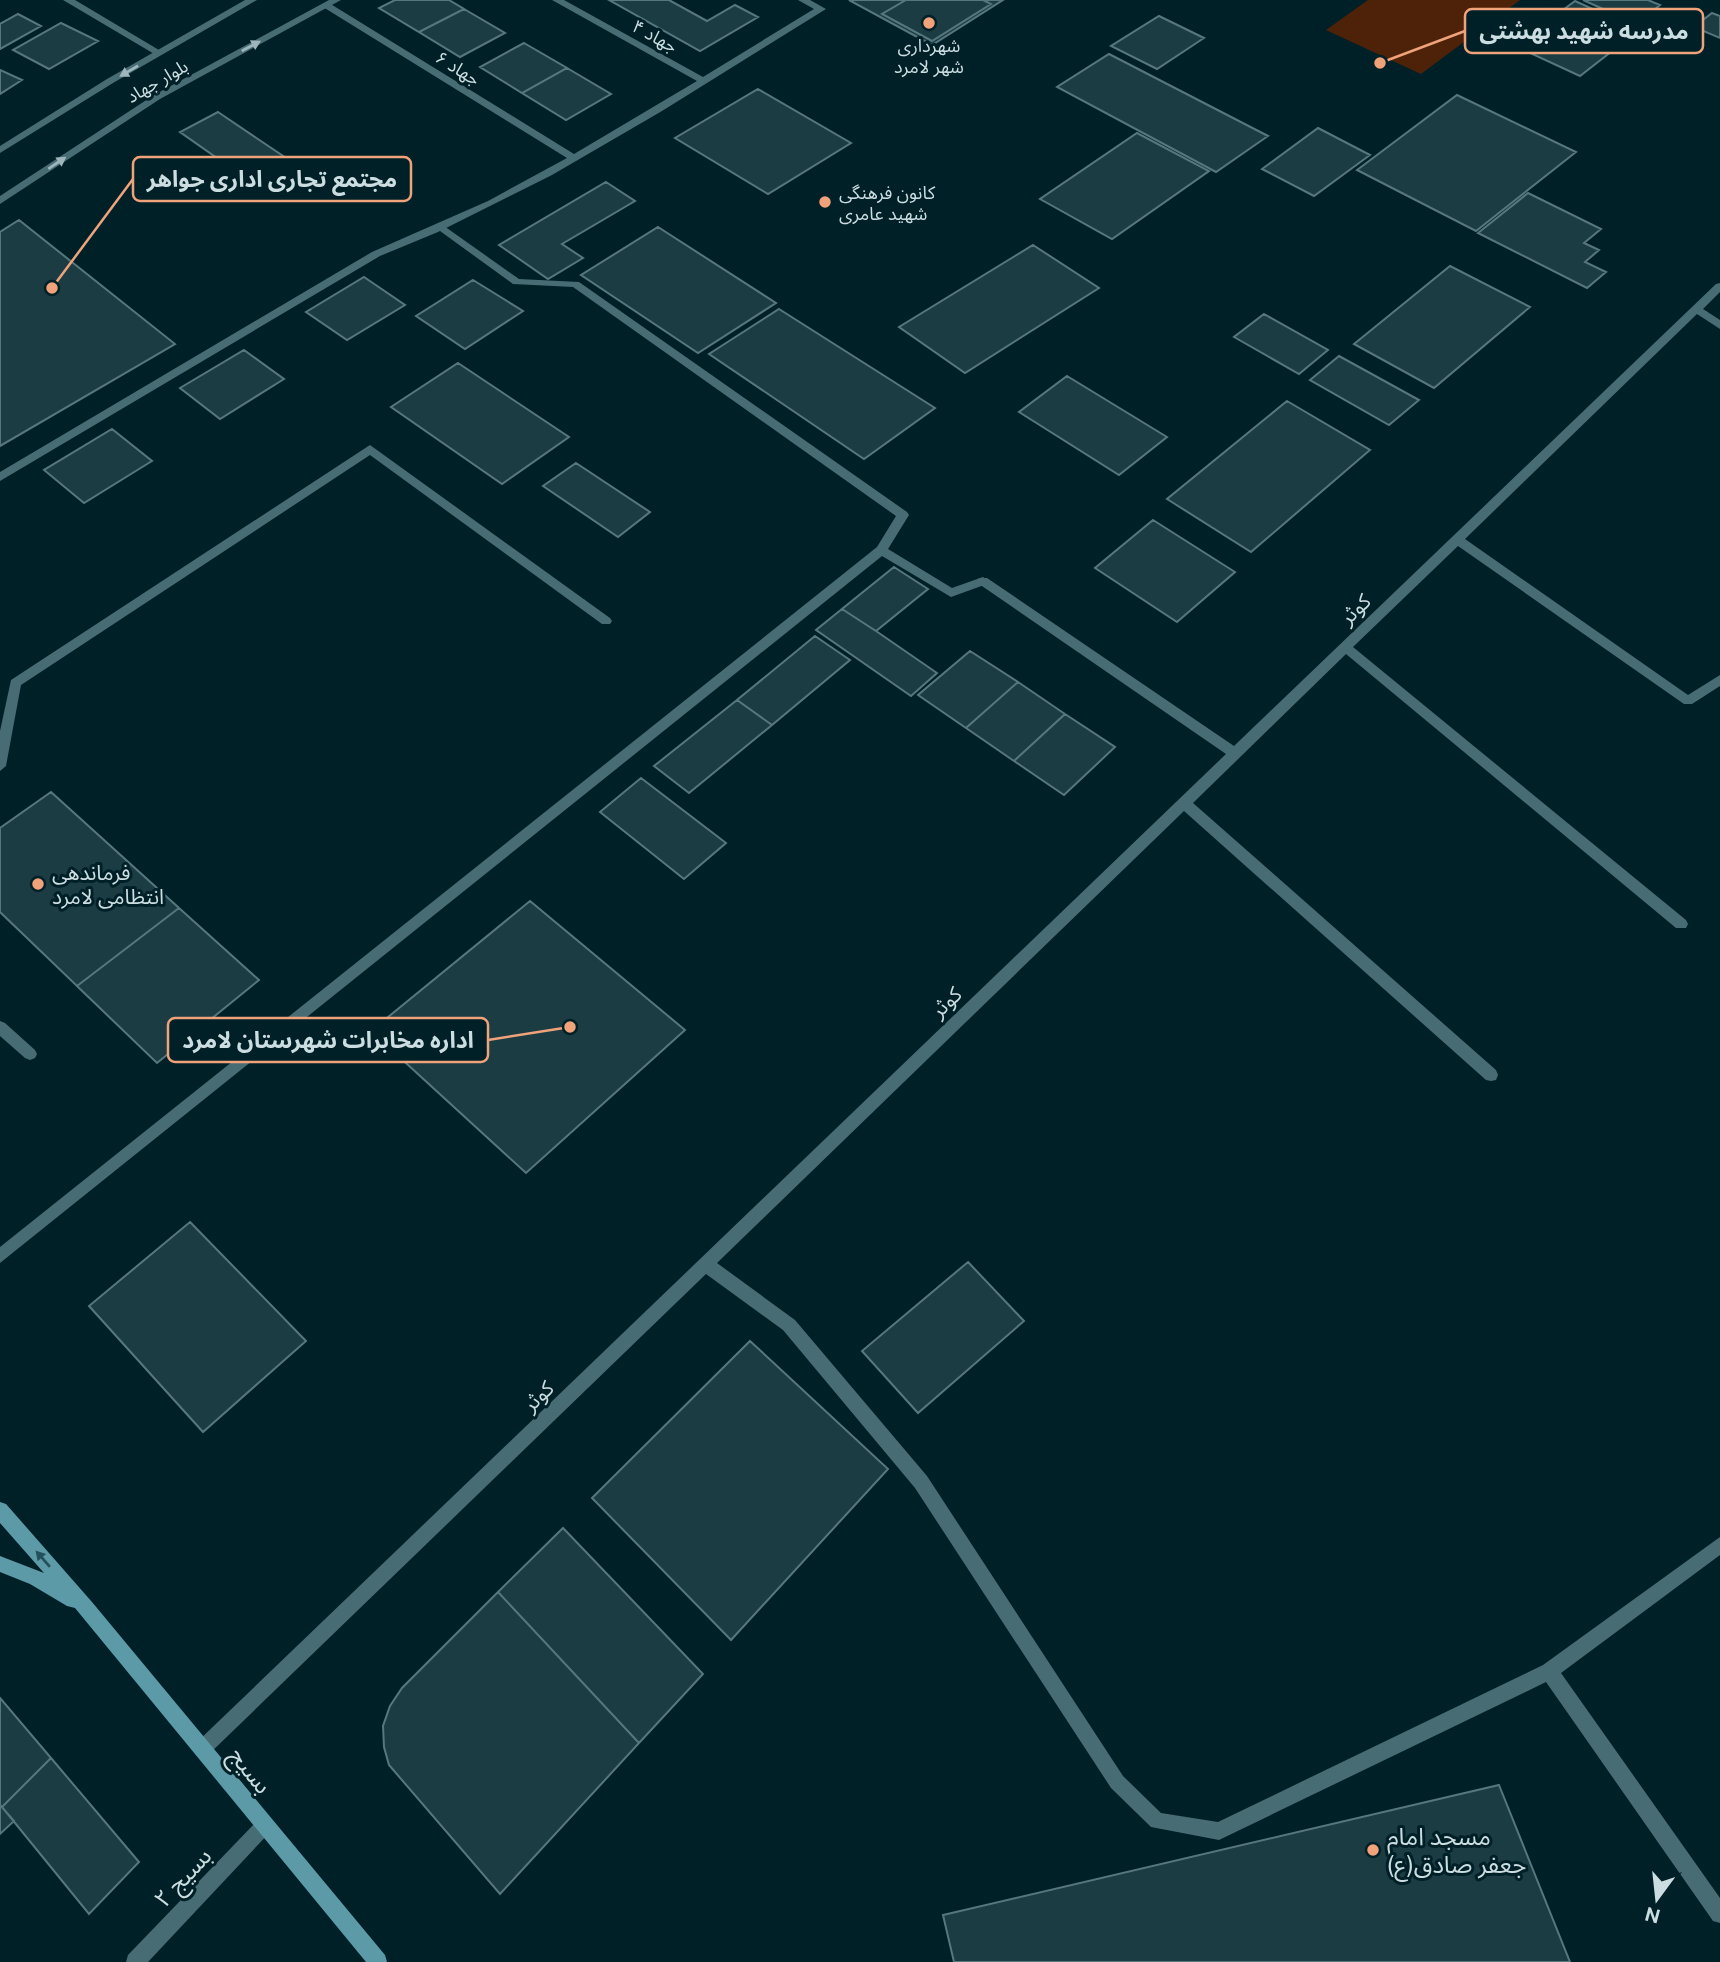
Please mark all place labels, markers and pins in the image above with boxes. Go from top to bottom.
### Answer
callout: مدرسه شهید بهشتی [1465,9,1703,53]
marker: شهرداری شهر لامرد [921,15,937,31]
place label: شهرداری شهر لامرد [894,35,964,78]
callout: مجتمع تجاری اداری جواهر [133,157,411,201]
place label: کانون فرهنگی شهید عامری [839,182,936,225]
marker: کانون فرهنگی شهید عامری [817,194,833,210]
place label: فرماندهی انتظامی لامرد [52,860,164,909]
marker: فرماندهی انتظامی لامرد [30,876,46,892]
callout: اداره مخابرات شهرستان لامرد [168,1018,488,1062]
place label: مسجد امام جعفر صادق(ع) [1387,1822,1526,1882]
marker: مسجد امام جعفر صادق(ع) [1365,1842,1381,1858]

